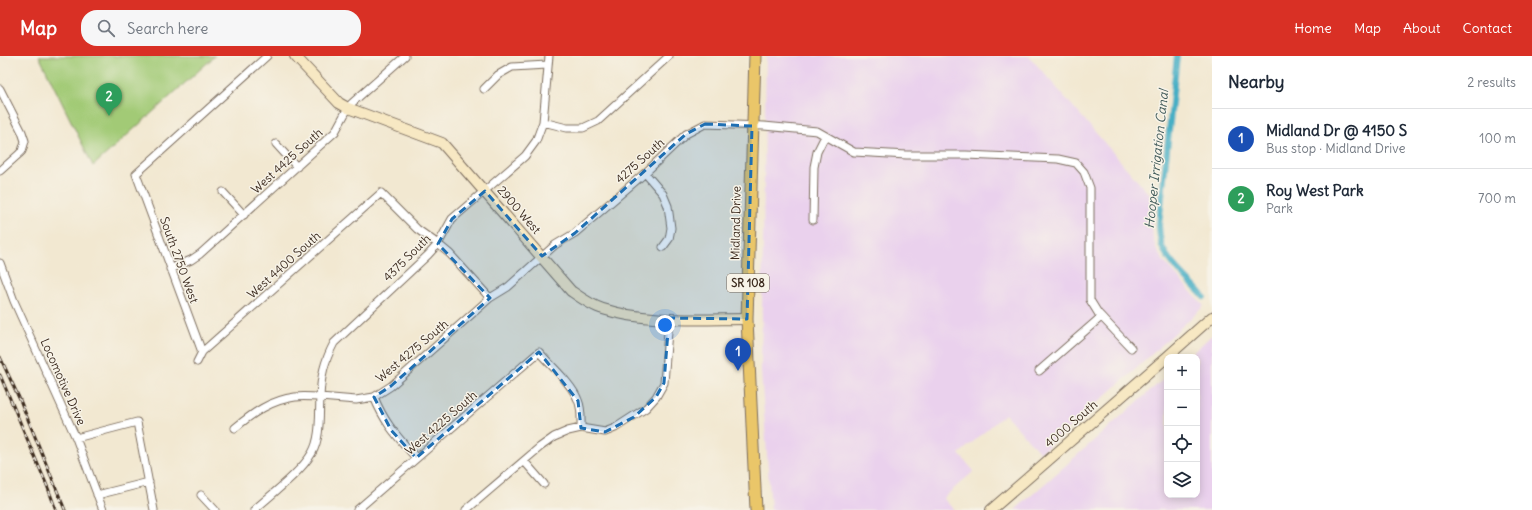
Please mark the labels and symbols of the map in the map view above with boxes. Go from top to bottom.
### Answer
pin: 2 [96,83,122,116]
water label: Hooper Irrigation Canal [1141,87,1172,229]
street label: West 4425 South [248,125,326,197]
street label: 4275 South [612,135,667,186]
street label: 2900 West [495,183,544,237]
street label: Midland Drive [727,186,744,260]
street label: South 2750 West [157,215,202,305]
street label: West 4400 South [244,228,323,301]
street label: 4375 South [380,231,433,284]
road number: SR 108 [727,274,769,292]
your location [655,315,675,335]
street label: West 4275 South [372,316,451,385]
street label: Locomotive Drive [38,336,89,427]
pin: 1 [725,338,751,371]
street label: West 4225 South [402,387,480,458]
street label: 4000 South [1041,397,1100,451]

